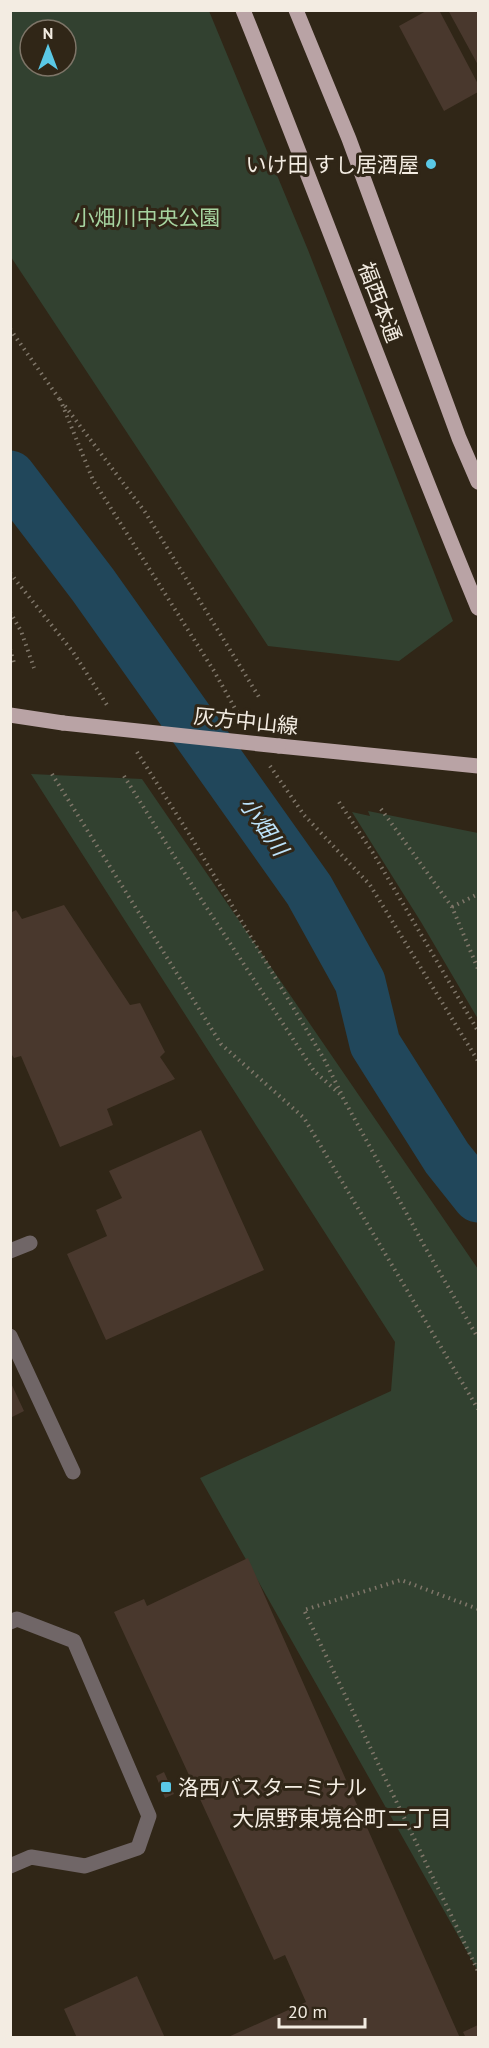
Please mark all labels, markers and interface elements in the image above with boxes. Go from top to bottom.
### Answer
north arrow [18,18,78,78]
text: N [43,23,53,43]
place label: いけ田 すし居酒屋 [245,151,419,178]
marker: いけ田 すし居酒屋 [424,157,438,171]
park label: 小畑川中央公園 [74,204,221,231]
street label: 福西本通 [352,258,408,346]
street label: 灰方中山線 [192,702,300,740]
water label: 小畑川 [234,791,296,863]
place label: 洛西バスターミナル [178,1774,367,1801]
marker: 洛西バスターミナル [159,1780,173,1794]
district label: 大原野東境谷町二丁目 [232,1804,452,1832]
scale bar [279,1991,364,2029]
text: 20 m [288,2000,327,2023]

